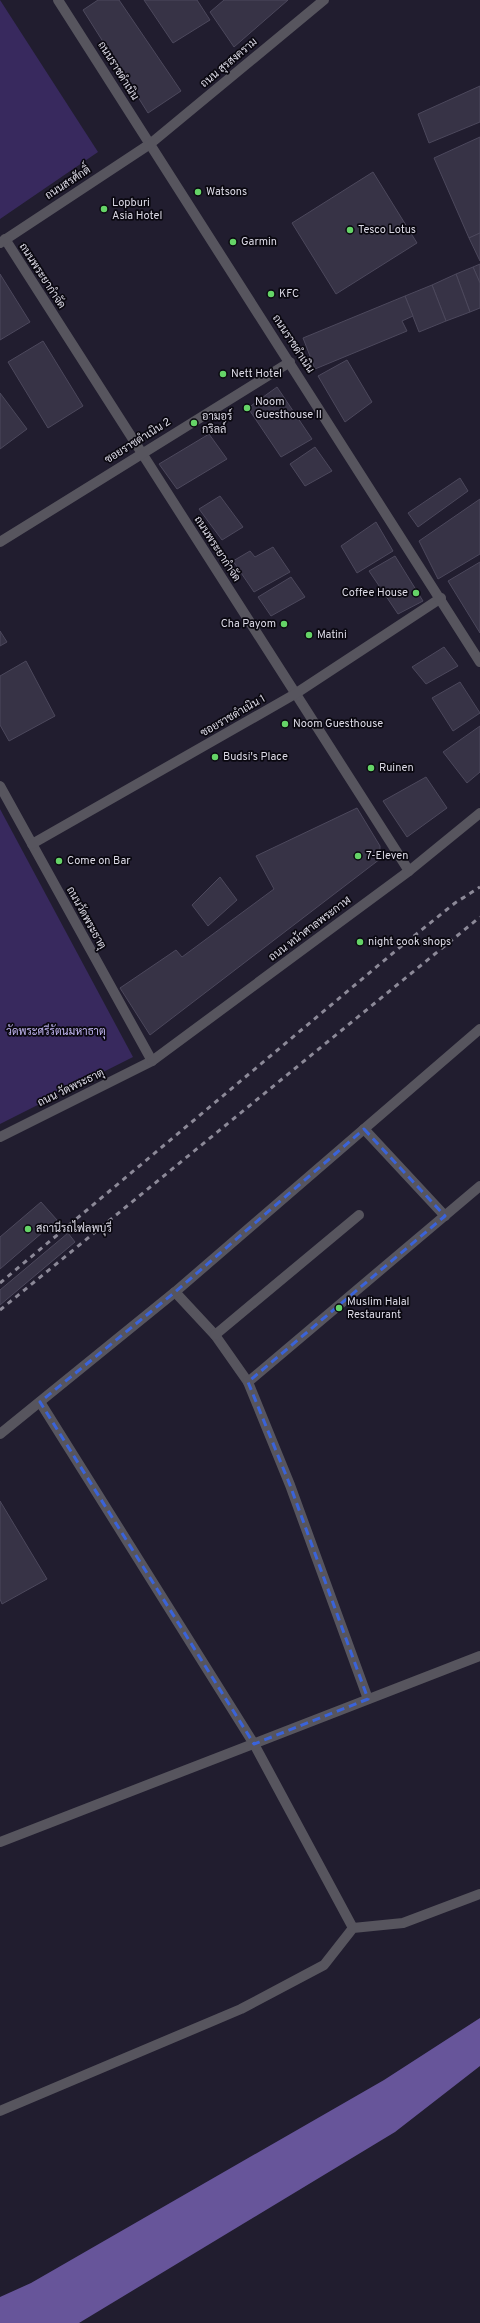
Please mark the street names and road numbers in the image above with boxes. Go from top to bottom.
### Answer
street label: ถนน สุรสงคราม [198,35,261,92]
street label: ถนนราชดำเนิน [94,38,143,103]
street label: ถนนสรศักดิ์ [40,158,93,203]
street label: ถนนพระยากำจัด [16,240,69,311]
street label: ถนนราชดำเนิน [269,312,318,376]
street label: ซอยราชดำเนิน 2 [102,414,174,467]
street label: ถนนพระยากำจัด [191,513,244,584]
street label: ซอยราชดำเนิน 1 [197,691,268,740]
street label: ถนนวัดพระธาตุ [62,884,110,952]
street label: ถนน หน้าศาลพระกาฬ [266,893,354,964]
street label: ถนน วัดพระธาตุ [35,1065,107,1111]

